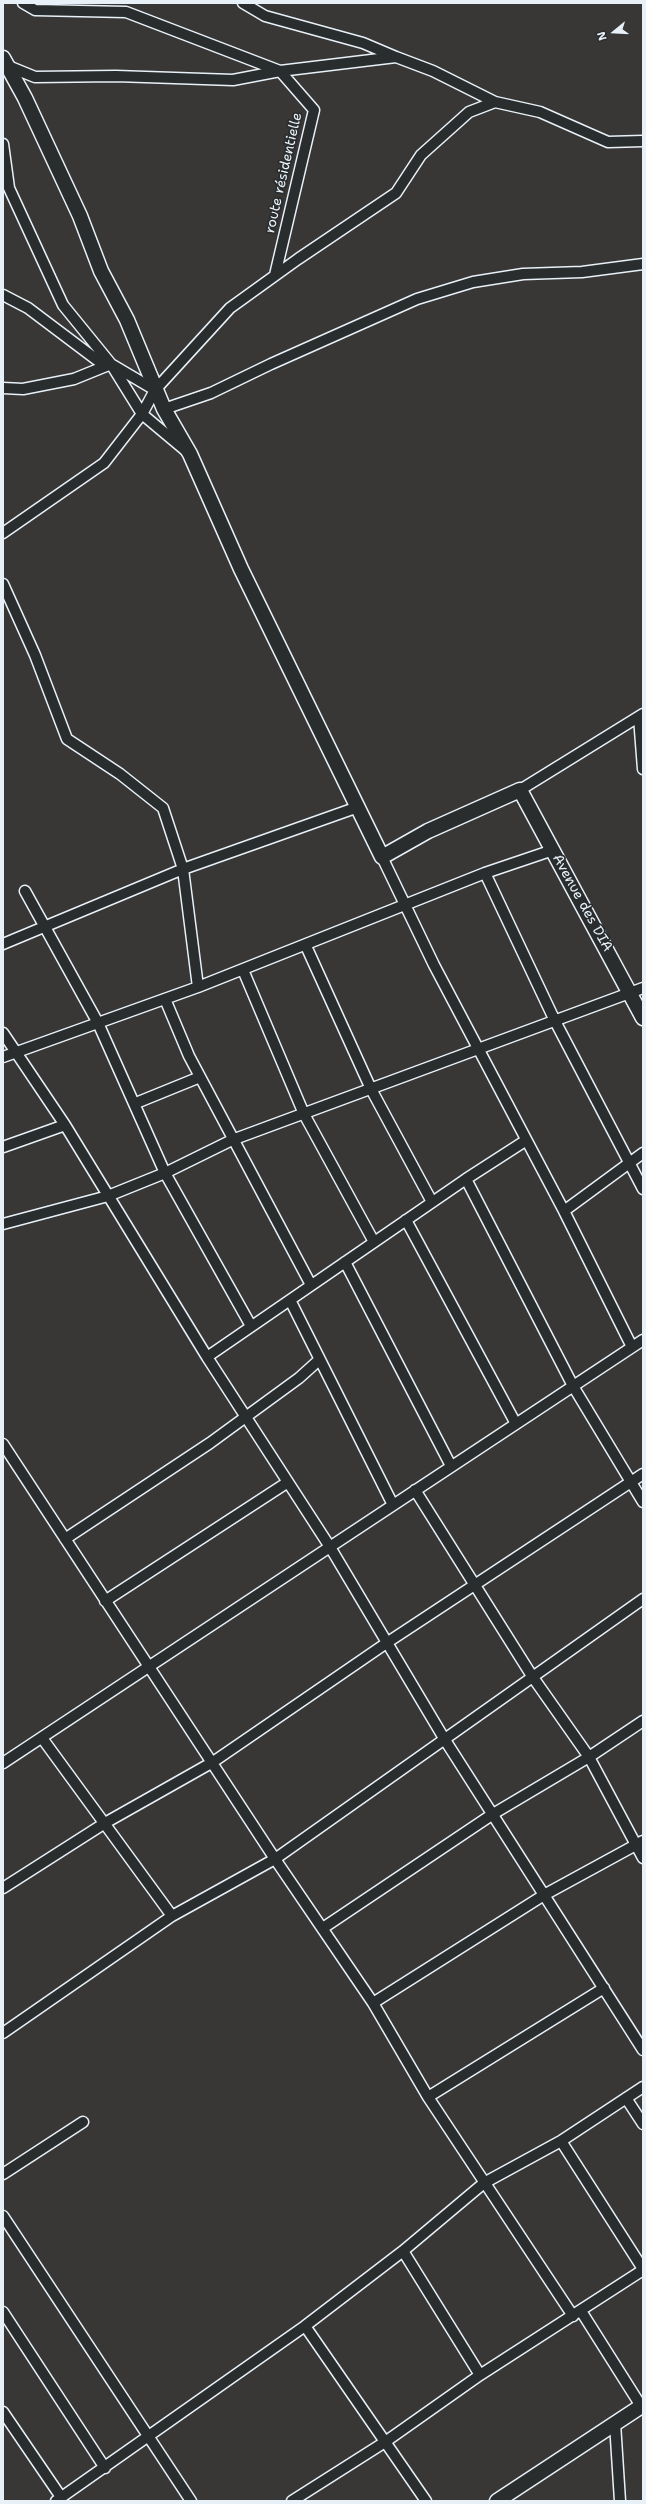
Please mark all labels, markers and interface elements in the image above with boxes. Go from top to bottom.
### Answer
north arrow [594,12,634,52]
text: N [594,29,611,42]
street label: route résidentielle [262,111,306,235]
street label: Avenue des DIA [548,851,616,955]

